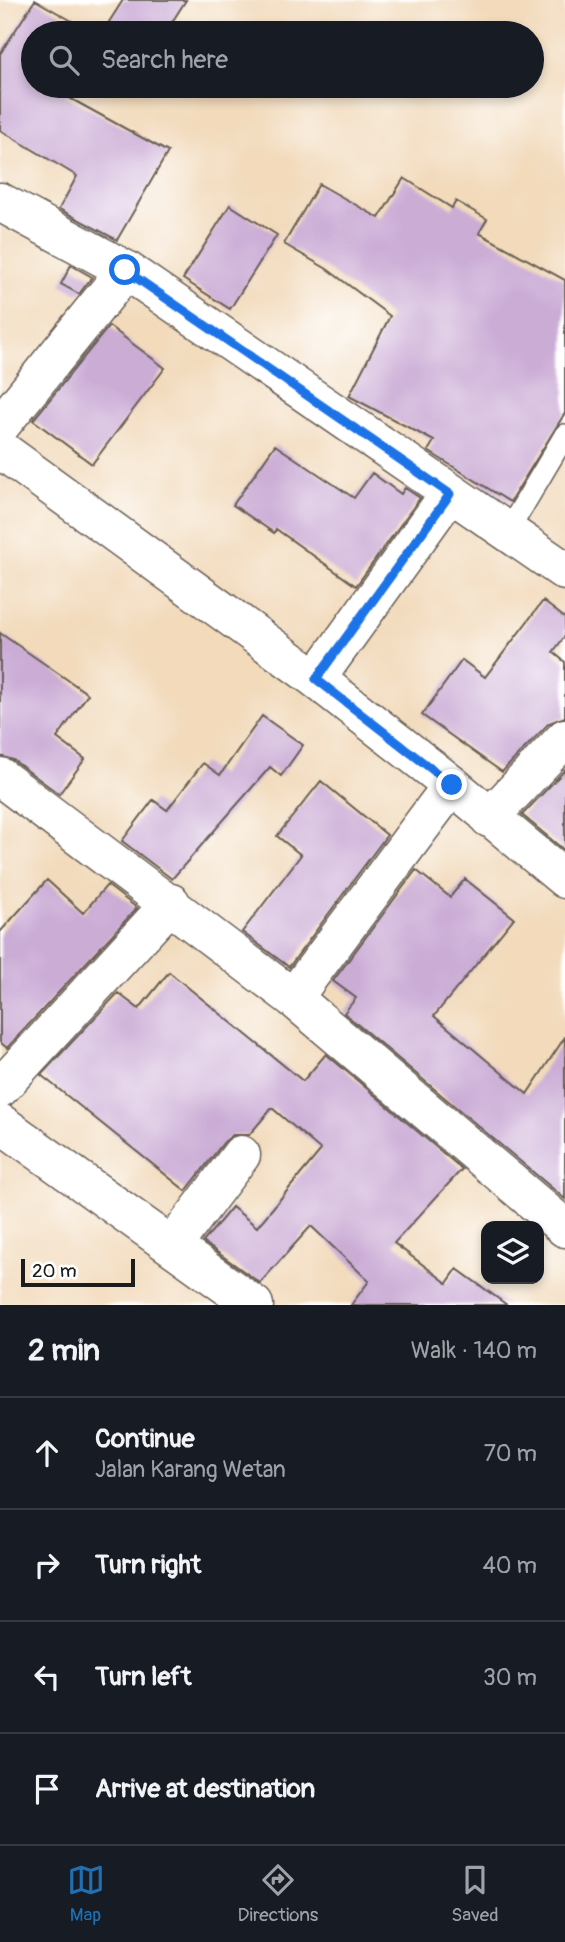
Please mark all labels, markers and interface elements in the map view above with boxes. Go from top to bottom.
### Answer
search box [21,21,544,98]
icon: search [45,41,83,79]
text: Search here [101,44,228,76]
route start [109,254,140,285]
route end [436,769,467,800]
map controls [481,1221,544,1284]
button: layers [481,1221,544,1284]
scale bar [21,1256,135,1288]
text: 20 m [32,1259,77,1283]
text: 2 min [28,1332,100,1369]
text: Walk · 140 m [411,1336,537,1365]
text: Continue [95,1423,195,1455]
icon: ahead [28,1434,66,1472]
text: 70 m [484,1439,537,1468]
text: Jalan Karang Wetan [95,1455,286,1484]
icon: right [28,1546,66,1584]
text: Turn right [95,1549,201,1581]
text: 40 m [483,1551,537,1580]
icon: left [28,1658,66,1696]
text: Turn left [95,1661,191,1693]
text: 30 m [483,1663,537,1692]
icon: arrive [28,1770,66,1808]
text: Arrive at destination [95,1773,315,1805]
tab: Map [67,1861,105,1927]
tab: Directions [238,1861,318,1927]
tab: Saved [451,1861,498,1927]

